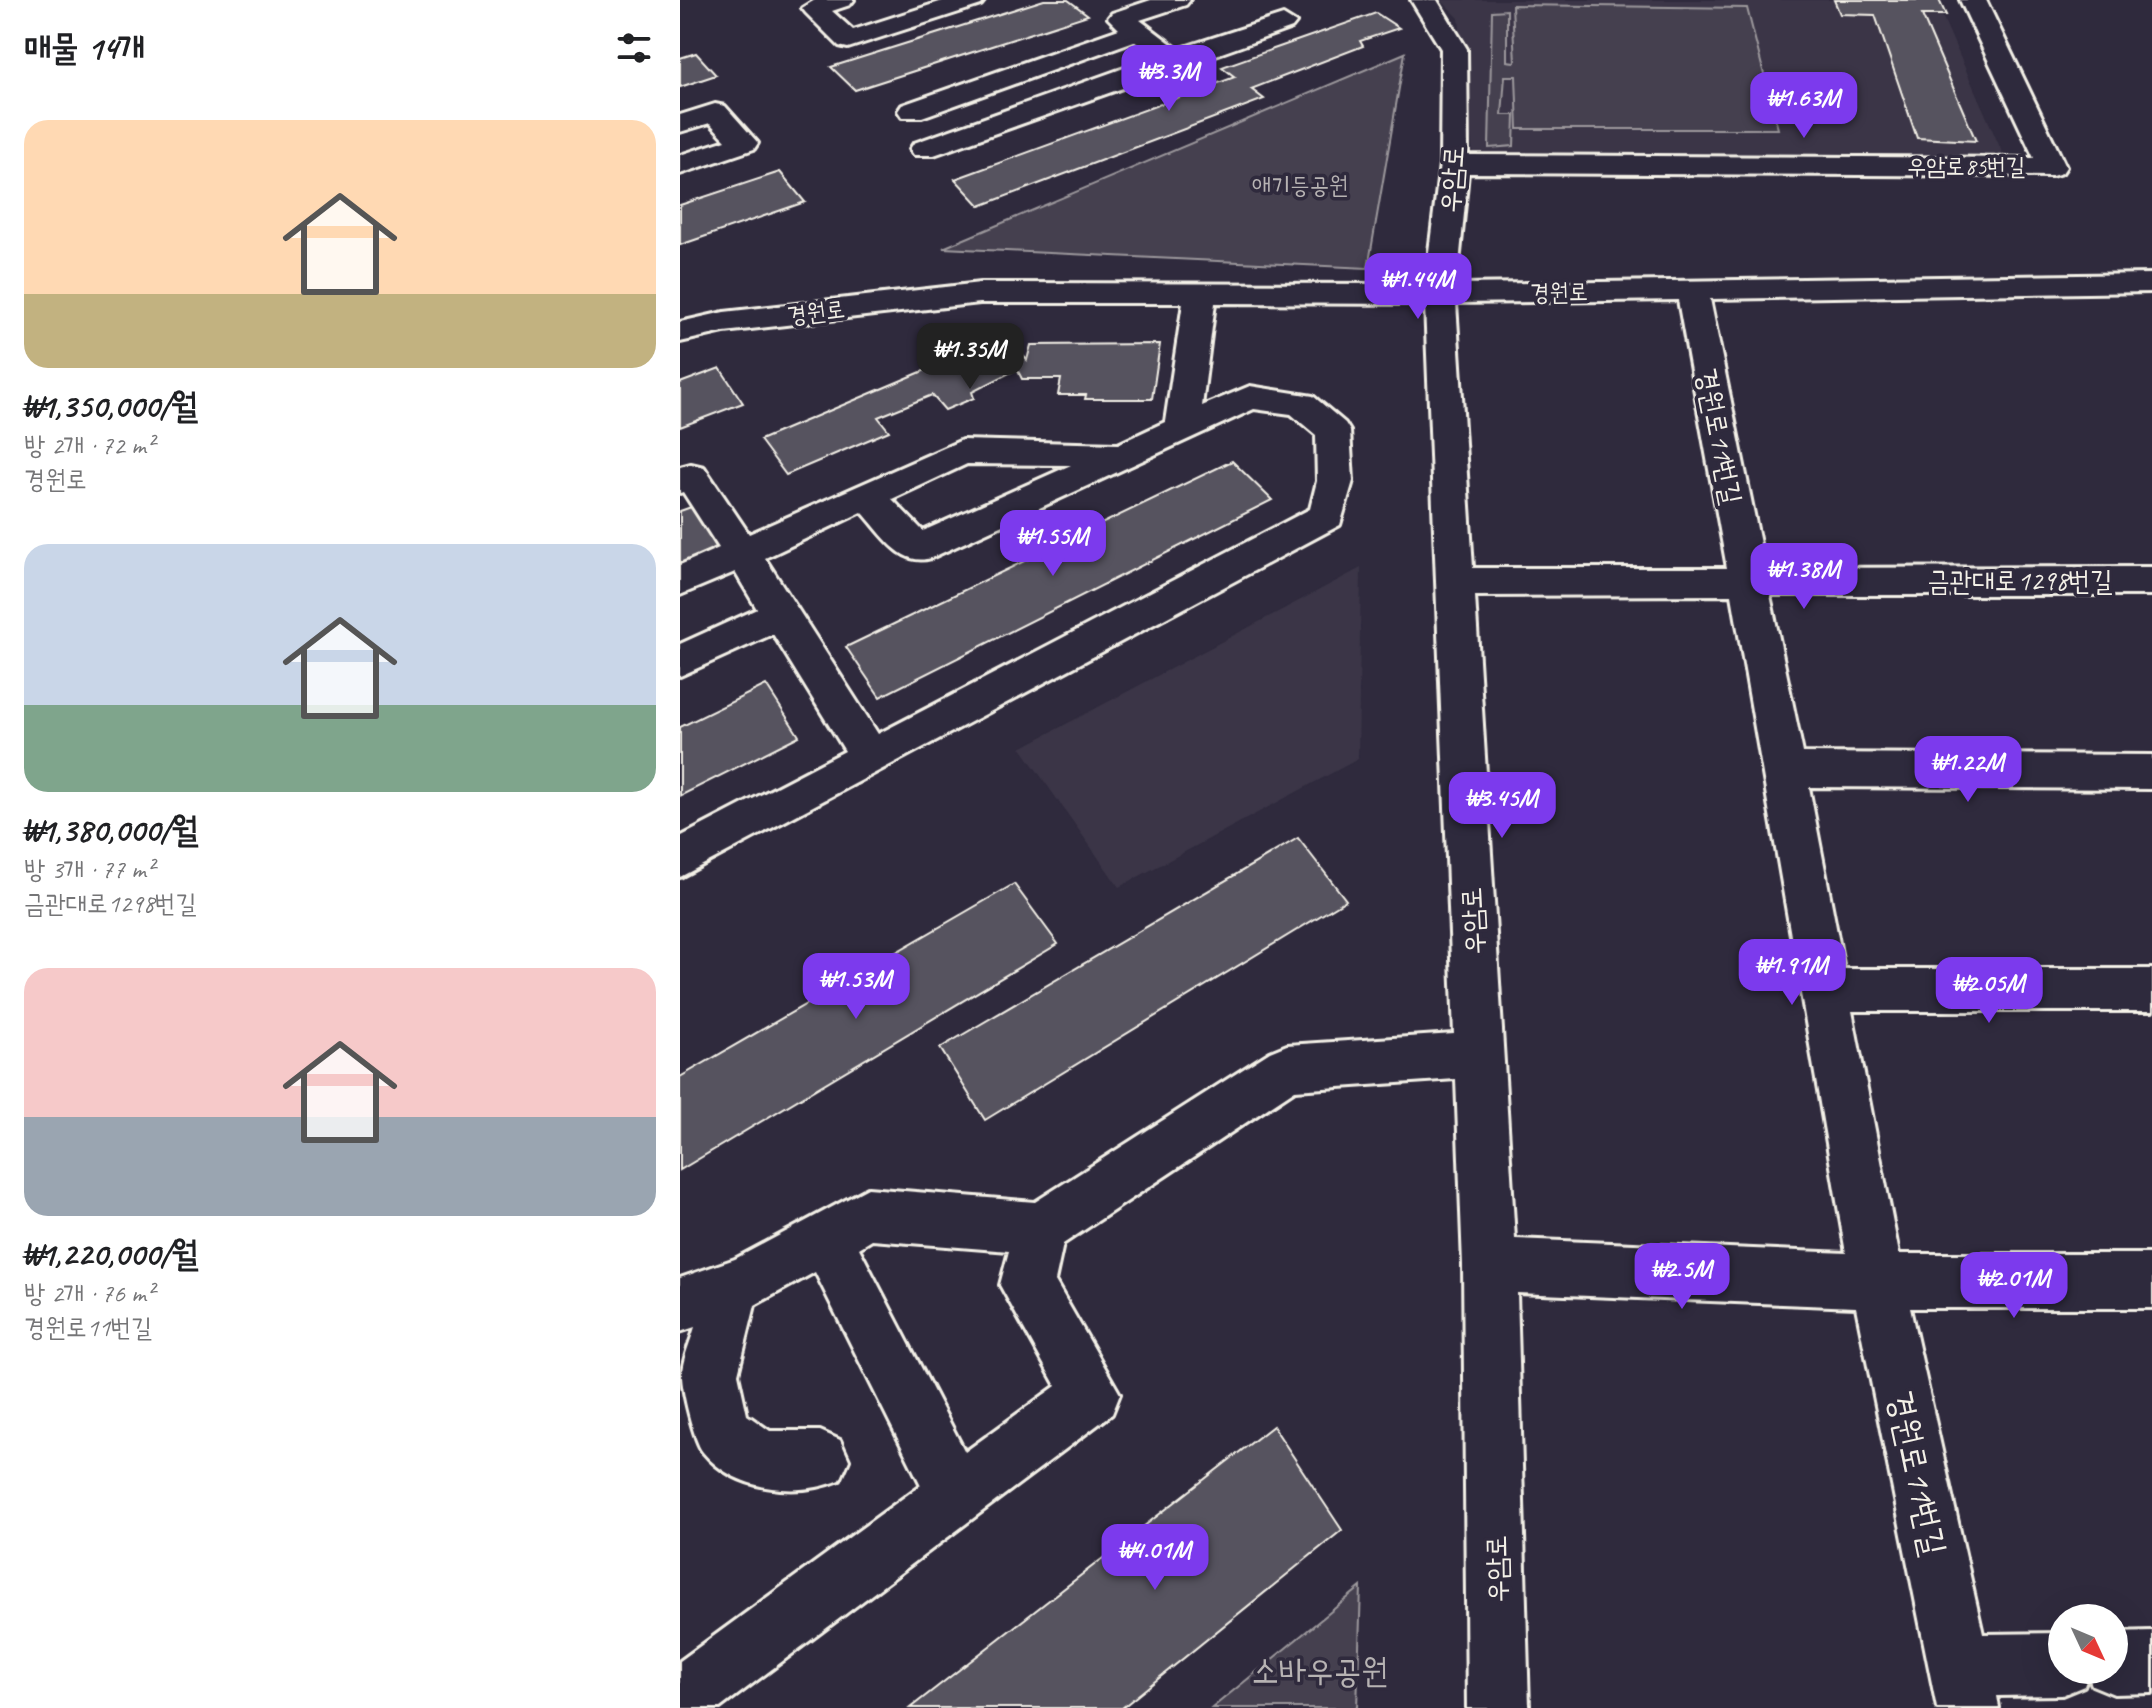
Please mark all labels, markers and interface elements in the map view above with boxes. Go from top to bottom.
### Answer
text: 매물 14개 [24,26,145,69]
icon: filters [612,26,656,70]
pin: ₩3.3M [1113,45,1225,113]
text: ₩3.3M [1139,54,1199,87]
pin: ₩1.63M [1739,72,1869,140]
text: ₩1.63M [1768,81,1840,114]
street label: 우암로 [1432,144,1471,214]
street label: 우암로85번길 [1907,151,2025,181]
park label: 애기등공원 [1252,170,1348,200]
icon: home [268,172,412,316]
pin: ₩1.44M [1353,253,1483,321]
text: ₩1.44M [1383,262,1453,295]
street label: 경원로 [1530,276,1588,308]
street label: 경원로 [785,294,847,330]
pin: ₩1.35M [905,323,1035,391]
text: ₩1.35M [935,332,1005,365]
street label: 경원로11번길 [1689,365,1750,507]
text: ₩1,350,000/월 [24,384,198,427]
text: 방 2개 · 72 m² [24,429,154,462]
text: 경원로 [24,463,87,496]
pin: ₩1.55M [988,510,1118,578]
text: ₩1.55M [1018,519,1088,552]
pin: ₩1.38M [1739,543,1869,611]
text: ₩1.38M [1769,552,1839,585]
street label: 금관대로1298번길 [1927,563,2113,598]
icon: home [268,596,412,740]
pin: ₩1.22M [1903,736,2033,804]
text: ₩1.22M [1933,745,2003,778]
pin: ₩3.45M [1437,772,1567,840]
text: ₩3.45M [1467,781,1537,814]
text: ₩1,380,000/월 [24,808,198,851]
text: 방 3개 · 77 m² [24,853,154,886]
street label: 우암로 [1453,886,1492,956]
text: 금관대로1298번길 [24,887,196,920]
pin: ₩1.91M [1727,939,1857,1007]
text: ₩1.91M [1757,948,1827,981]
pin: ₩1.53M [791,953,921,1021]
pin: ₩2.05M [1924,957,2054,1025]
text: ₩1.53M [821,962,891,995]
text: ₩2.05M [1954,966,2024,999]
icon: home [268,1020,412,1164]
text: ₩1,220,000/월 [24,1232,198,1275]
pin: ₩2.5M [1626,1243,1738,1311]
text: ₩2.5M [1653,1252,1711,1285]
pin: ₩2.01M [1949,1252,2079,1320]
text: ₩2.01M [1979,1261,2049,1294]
text: 방 2개 · 76 m² [24,1277,154,1310]
text: 경원로11번길 [24,1311,152,1344]
street label: 경원로11번길 [1879,1387,1956,1559]
pin: ₩4.01M [1090,1524,1220,1592]
text: ₩4.01M [1120,1533,1190,1566]
street label: 우암로 [1478,1535,1515,1603]
north arrow [2048,1604,2128,1684]
map controls [2048,1604,2128,1684]
park label: 소바우공원 [1252,1649,1388,1692]

